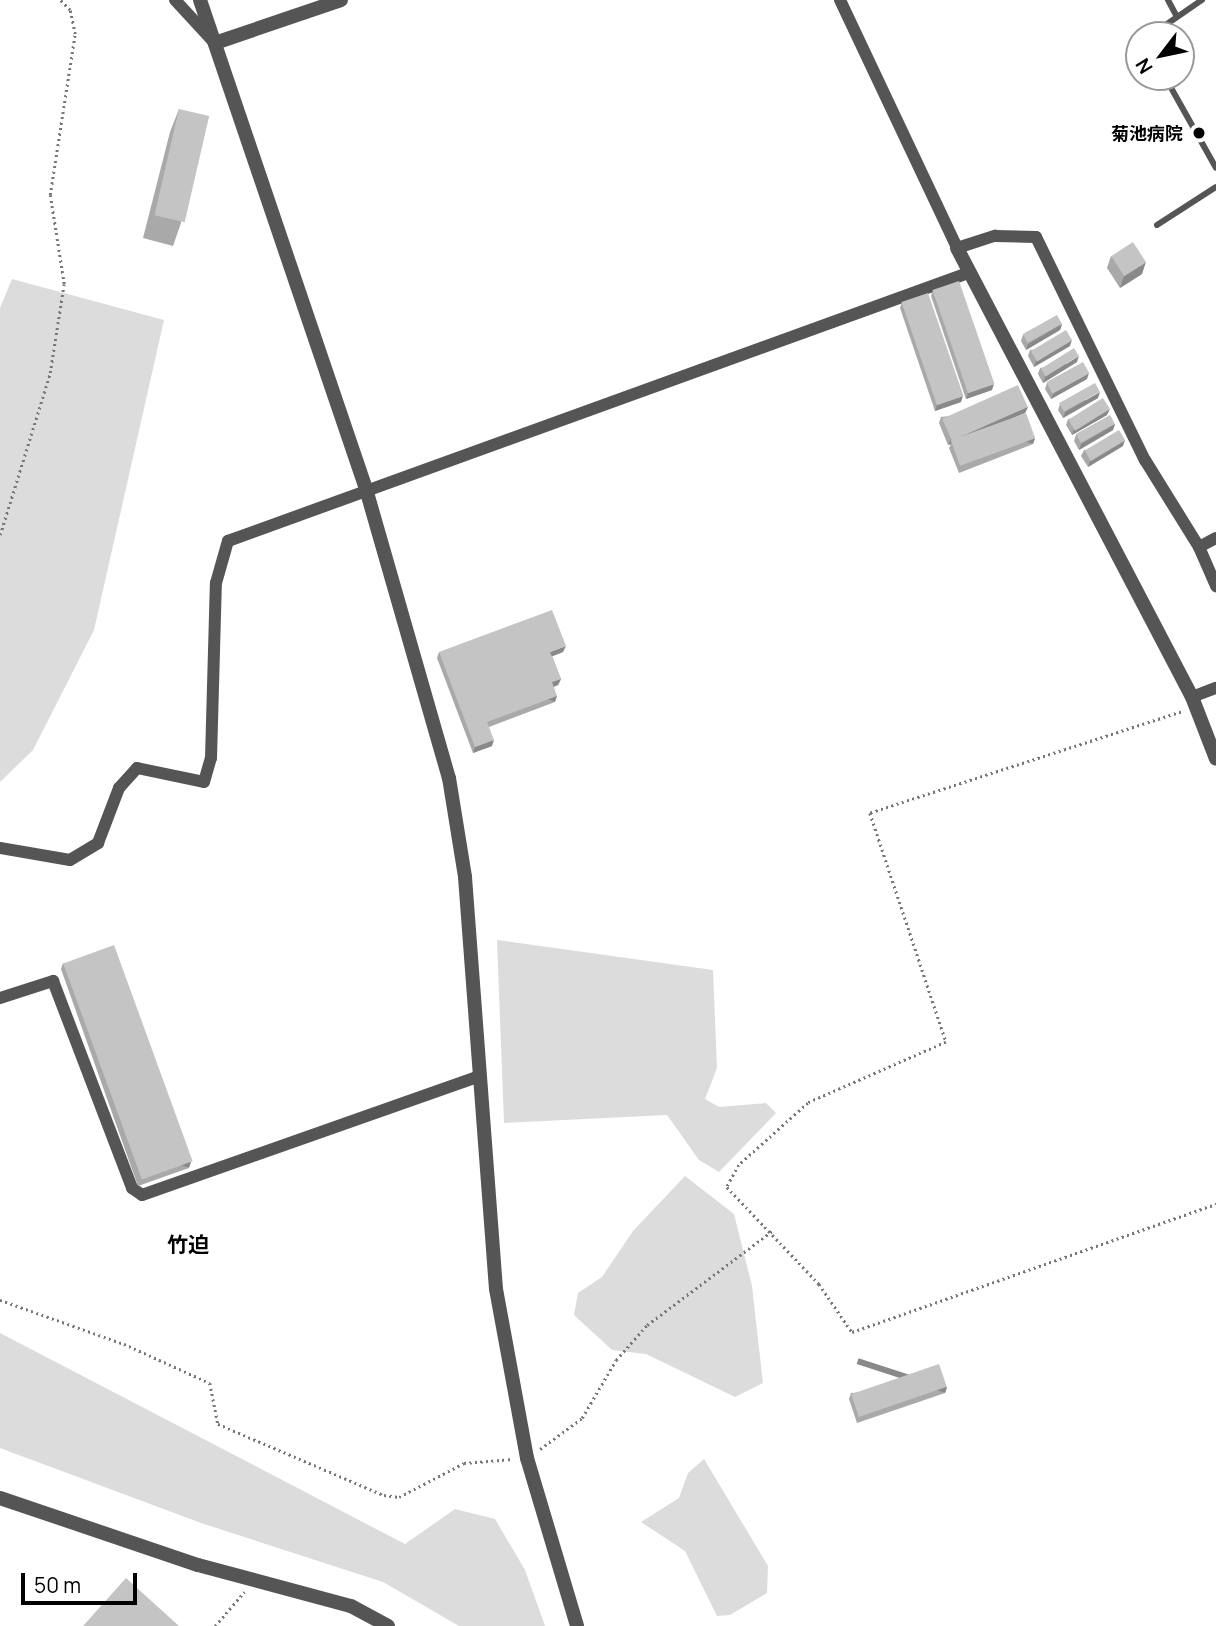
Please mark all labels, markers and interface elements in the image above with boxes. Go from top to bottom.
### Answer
north arrow [1125,21,1195,91]
text: N [1129,53,1159,79]
place label: 菊池病院 [1111,122,1183,144]
marker: 菊池病院 [1189,123,1209,143]
district label: 竹迫 [167,1231,209,1257]
scale bar [24,1560,140,1604]
text: 50 m [34,1571,81,1599]

